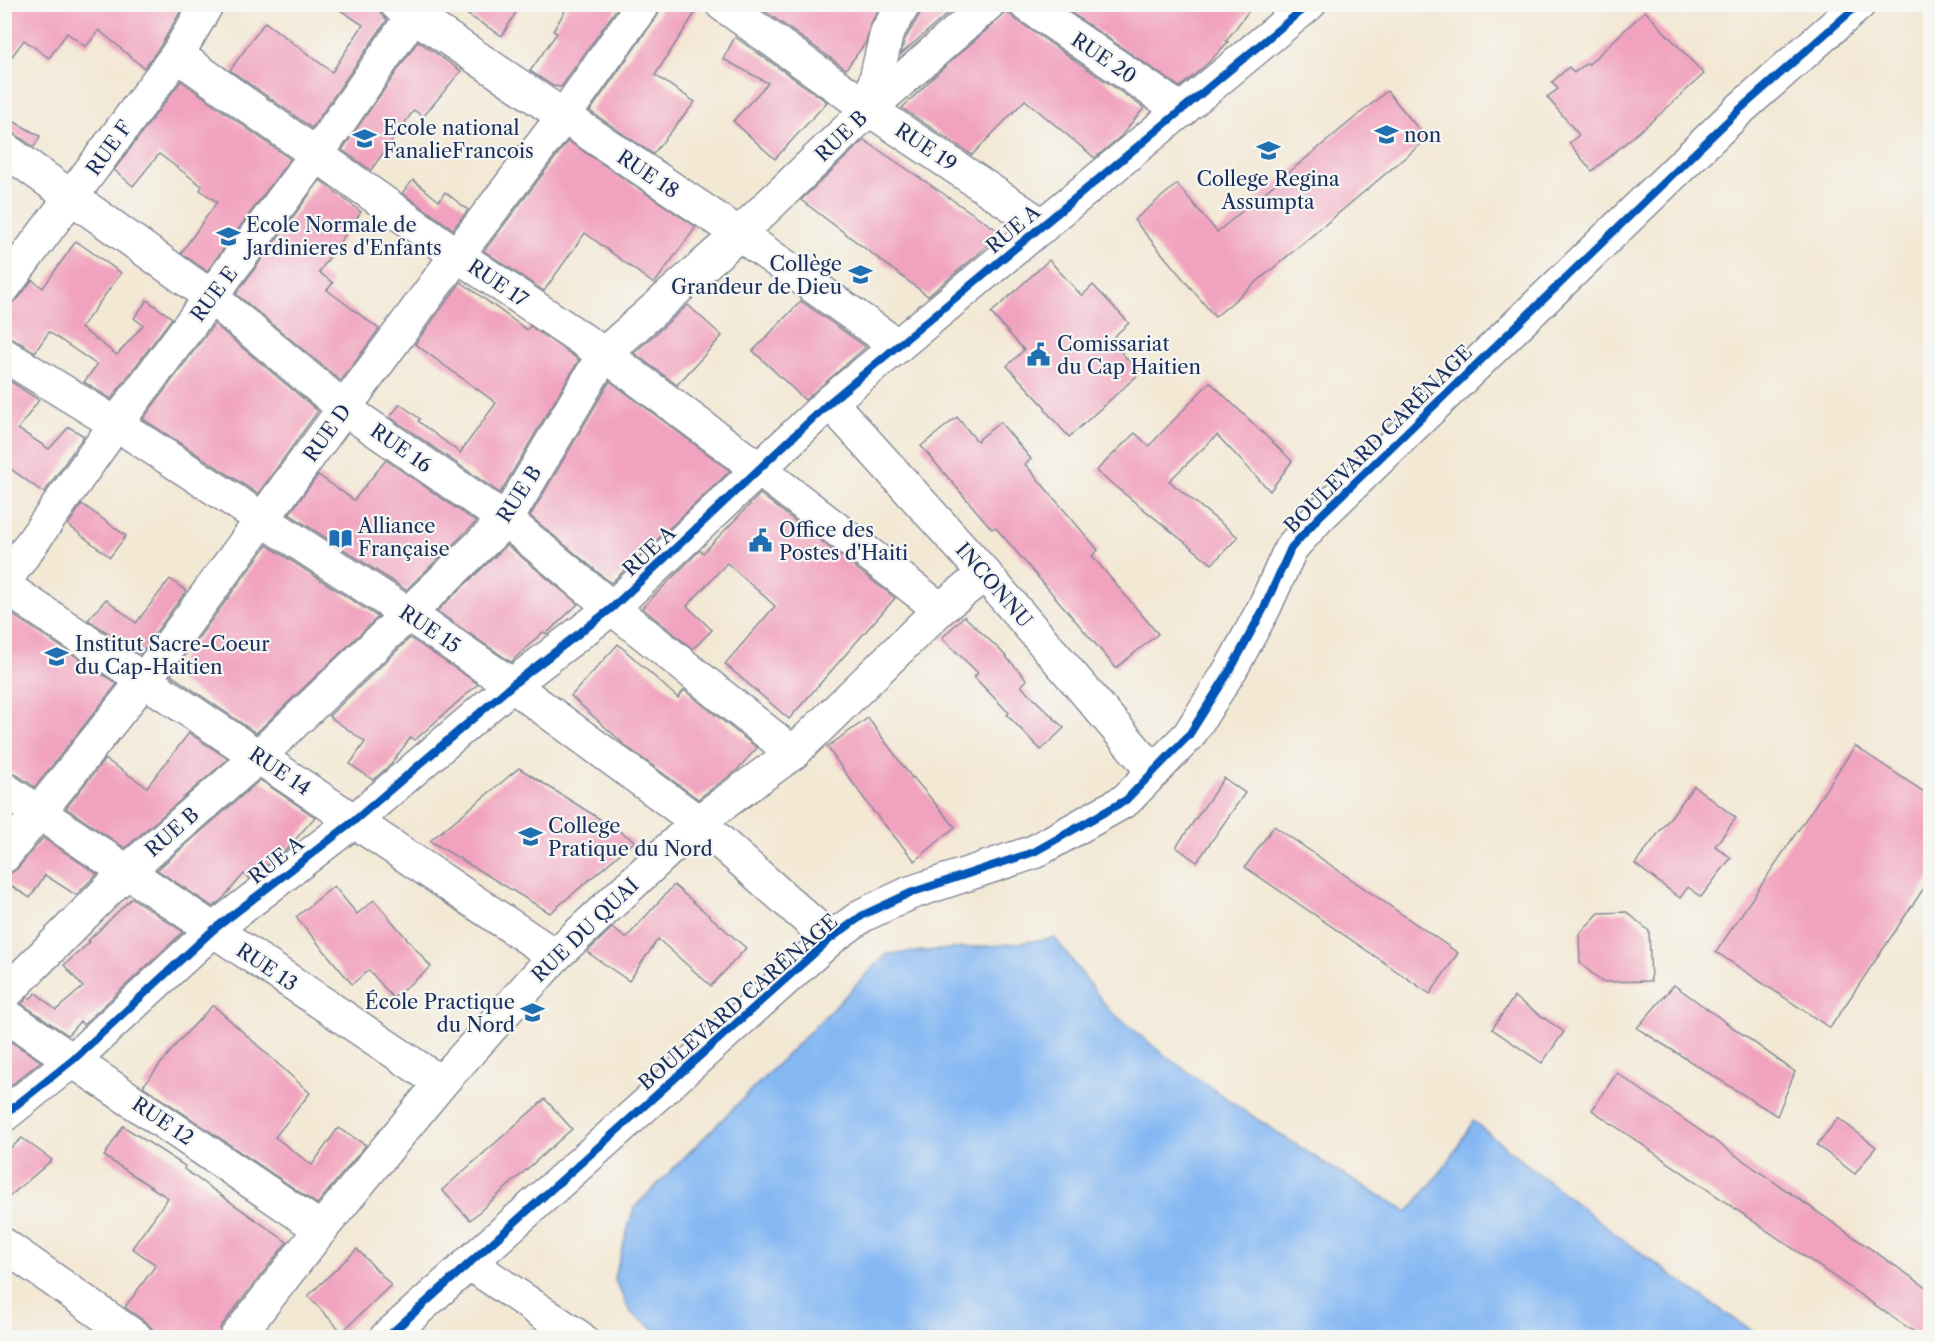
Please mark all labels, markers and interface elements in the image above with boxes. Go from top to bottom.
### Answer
street label: RUE 20 [1067,28,1141,88]
street label: RUE B [810,106,872,166]
street label: RUE F [81,116,137,180]
place label: Ecole national FanalieFrancois [383,116,534,163]
street label: RUE 19 [891,118,961,176]
school or university icon: non [1373,122,1399,148]
place label: non [1404,123,1442,147]
school or university icon: Ecole national FanalieFrancois [352,126,378,152]
school or university icon: College Regina Assumpta [1255,138,1281,164]
street label: RUE 18 [613,145,683,203]
place label: College Regina Assumpta [1196,167,1340,214]
street label: RUE A [981,199,1046,258]
place label: Ecole Normale de Jardinieres d'Enfants [243,213,442,260]
school or university icon: Ecole Normale de Jardinieres d'Enfants [215,223,241,249]
place label: Collège Grandeur de Dieu [671,252,842,299]
street label: RUE 17 [463,254,533,312]
street label: RUE E [186,262,242,326]
school or university icon: Collège Grandeur de Dieu [847,262,873,288]
place label: Comissariat du Cap Haitien [1057,332,1201,379]
street label: BOULEVARD CARÉNAGE [1278,339,1477,538]
public building icon: Comissariat du Cap Haitien [1026,342,1052,368]
street label: RUE D [298,400,356,466]
street label: RUE 16 [366,418,436,478]
street label: RUE B [492,461,546,527]
place label: Alliance Française [357,514,450,561]
place label: Office des Postes d'Haiti [779,518,908,565]
street label: RUE A [618,520,681,581]
library icon: Alliance Française [327,525,353,551]
public building icon: Office des Postes d'Haiti [748,528,774,554]
street label: INCONNU [951,538,1037,632]
street label: RUE 15 [395,600,465,658]
place label: Institut Sacre-Coeur du Cap-Haitien [75,632,270,679]
school or university icon: Institut Sacre-Coeur du Cap-Haitien [44,643,70,669]
street label: RUE 14 [245,742,315,800]
street label: RUE B [140,802,204,862]
place label: College Pratique du Nord [548,814,713,861]
school or university icon: College Pratique du Nord [517,824,543,850]
street label: RUE A [244,830,309,889]
street label: RUE DU QUAI [527,873,643,987]
street label: BOULEVARD CARÉNAGE [633,908,842,1095]
street label: RUE 13 [232,938,302,996]
place label: École Practique du Nord [365,989,515,1037]
school or university icon: École Practique du Nord [520,1000,546,1026]
street label: RUE 12 [128,1092,198,1150]

